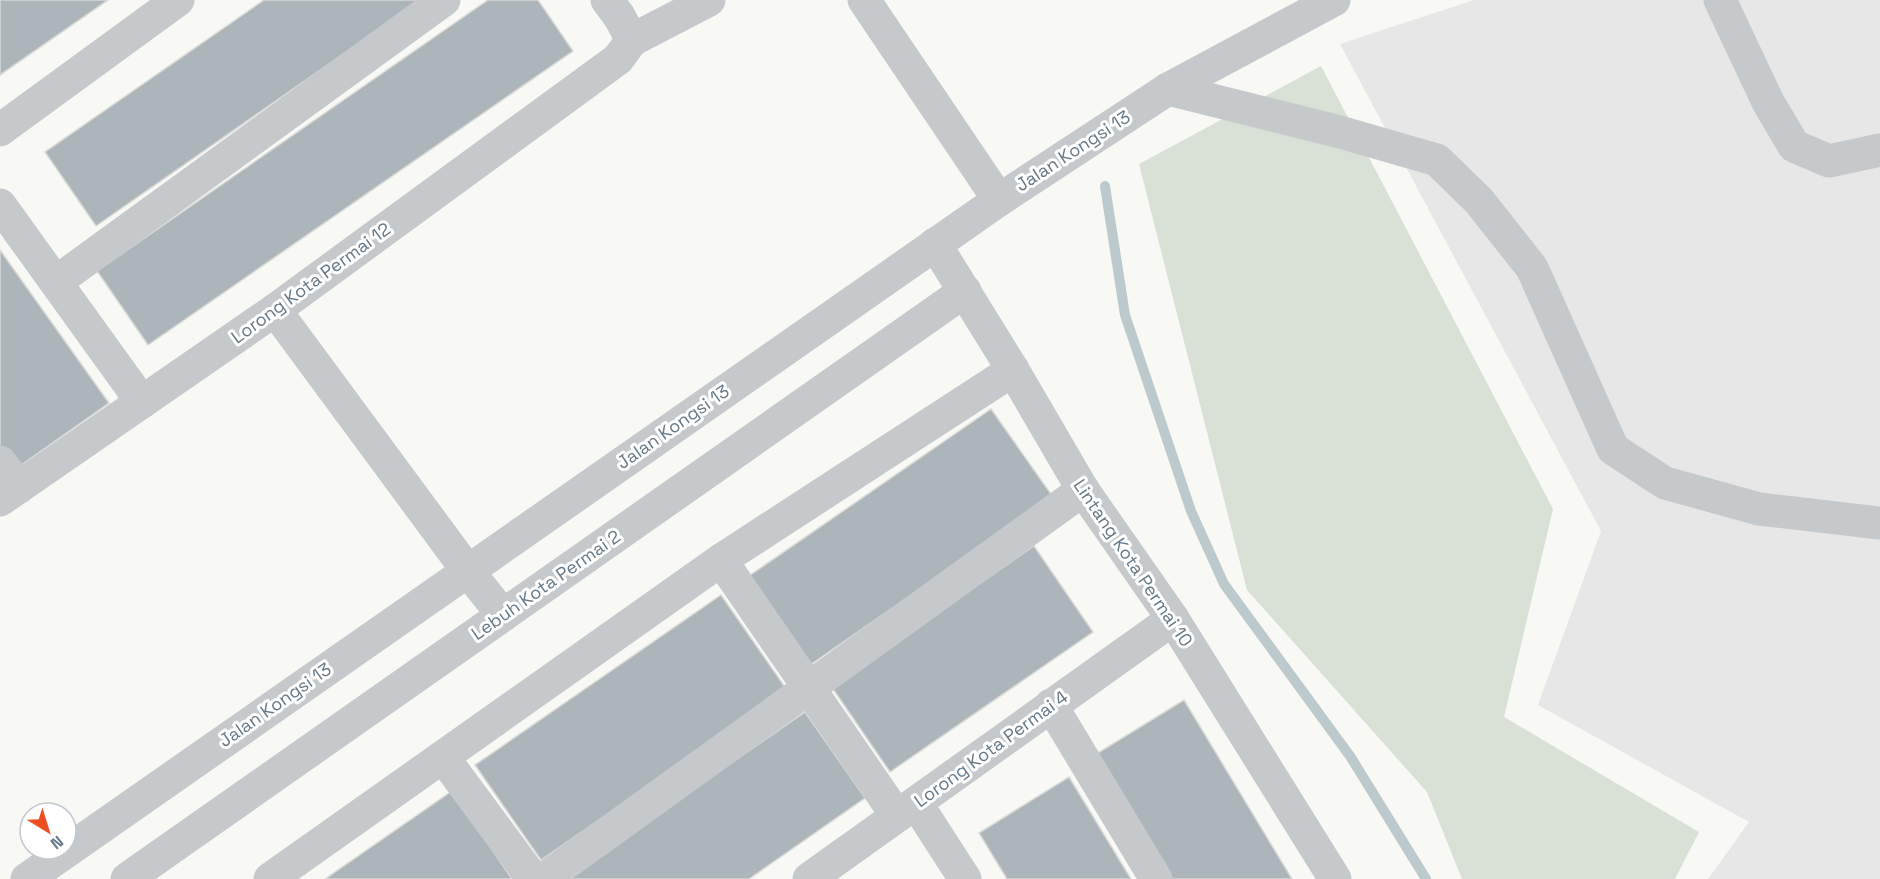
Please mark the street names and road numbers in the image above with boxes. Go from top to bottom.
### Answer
street label: Jalan Kongsi 13 [1011,105,1134,196]
street label: Lorong Kota Permai 12 [226,217,395,348]
street label: Jalan Kongsi 13 [612,379,733,474]
street label: Lintang Kota Permai 10 [1069,474,1198,651]
street label: Lebuh Kota Permai 2 [467,524,625,645]
street label: Jalan Kongsi 13 [214,657,335,752]
street label: Lorong Kota Permai 4 [909,685,1072,812]

